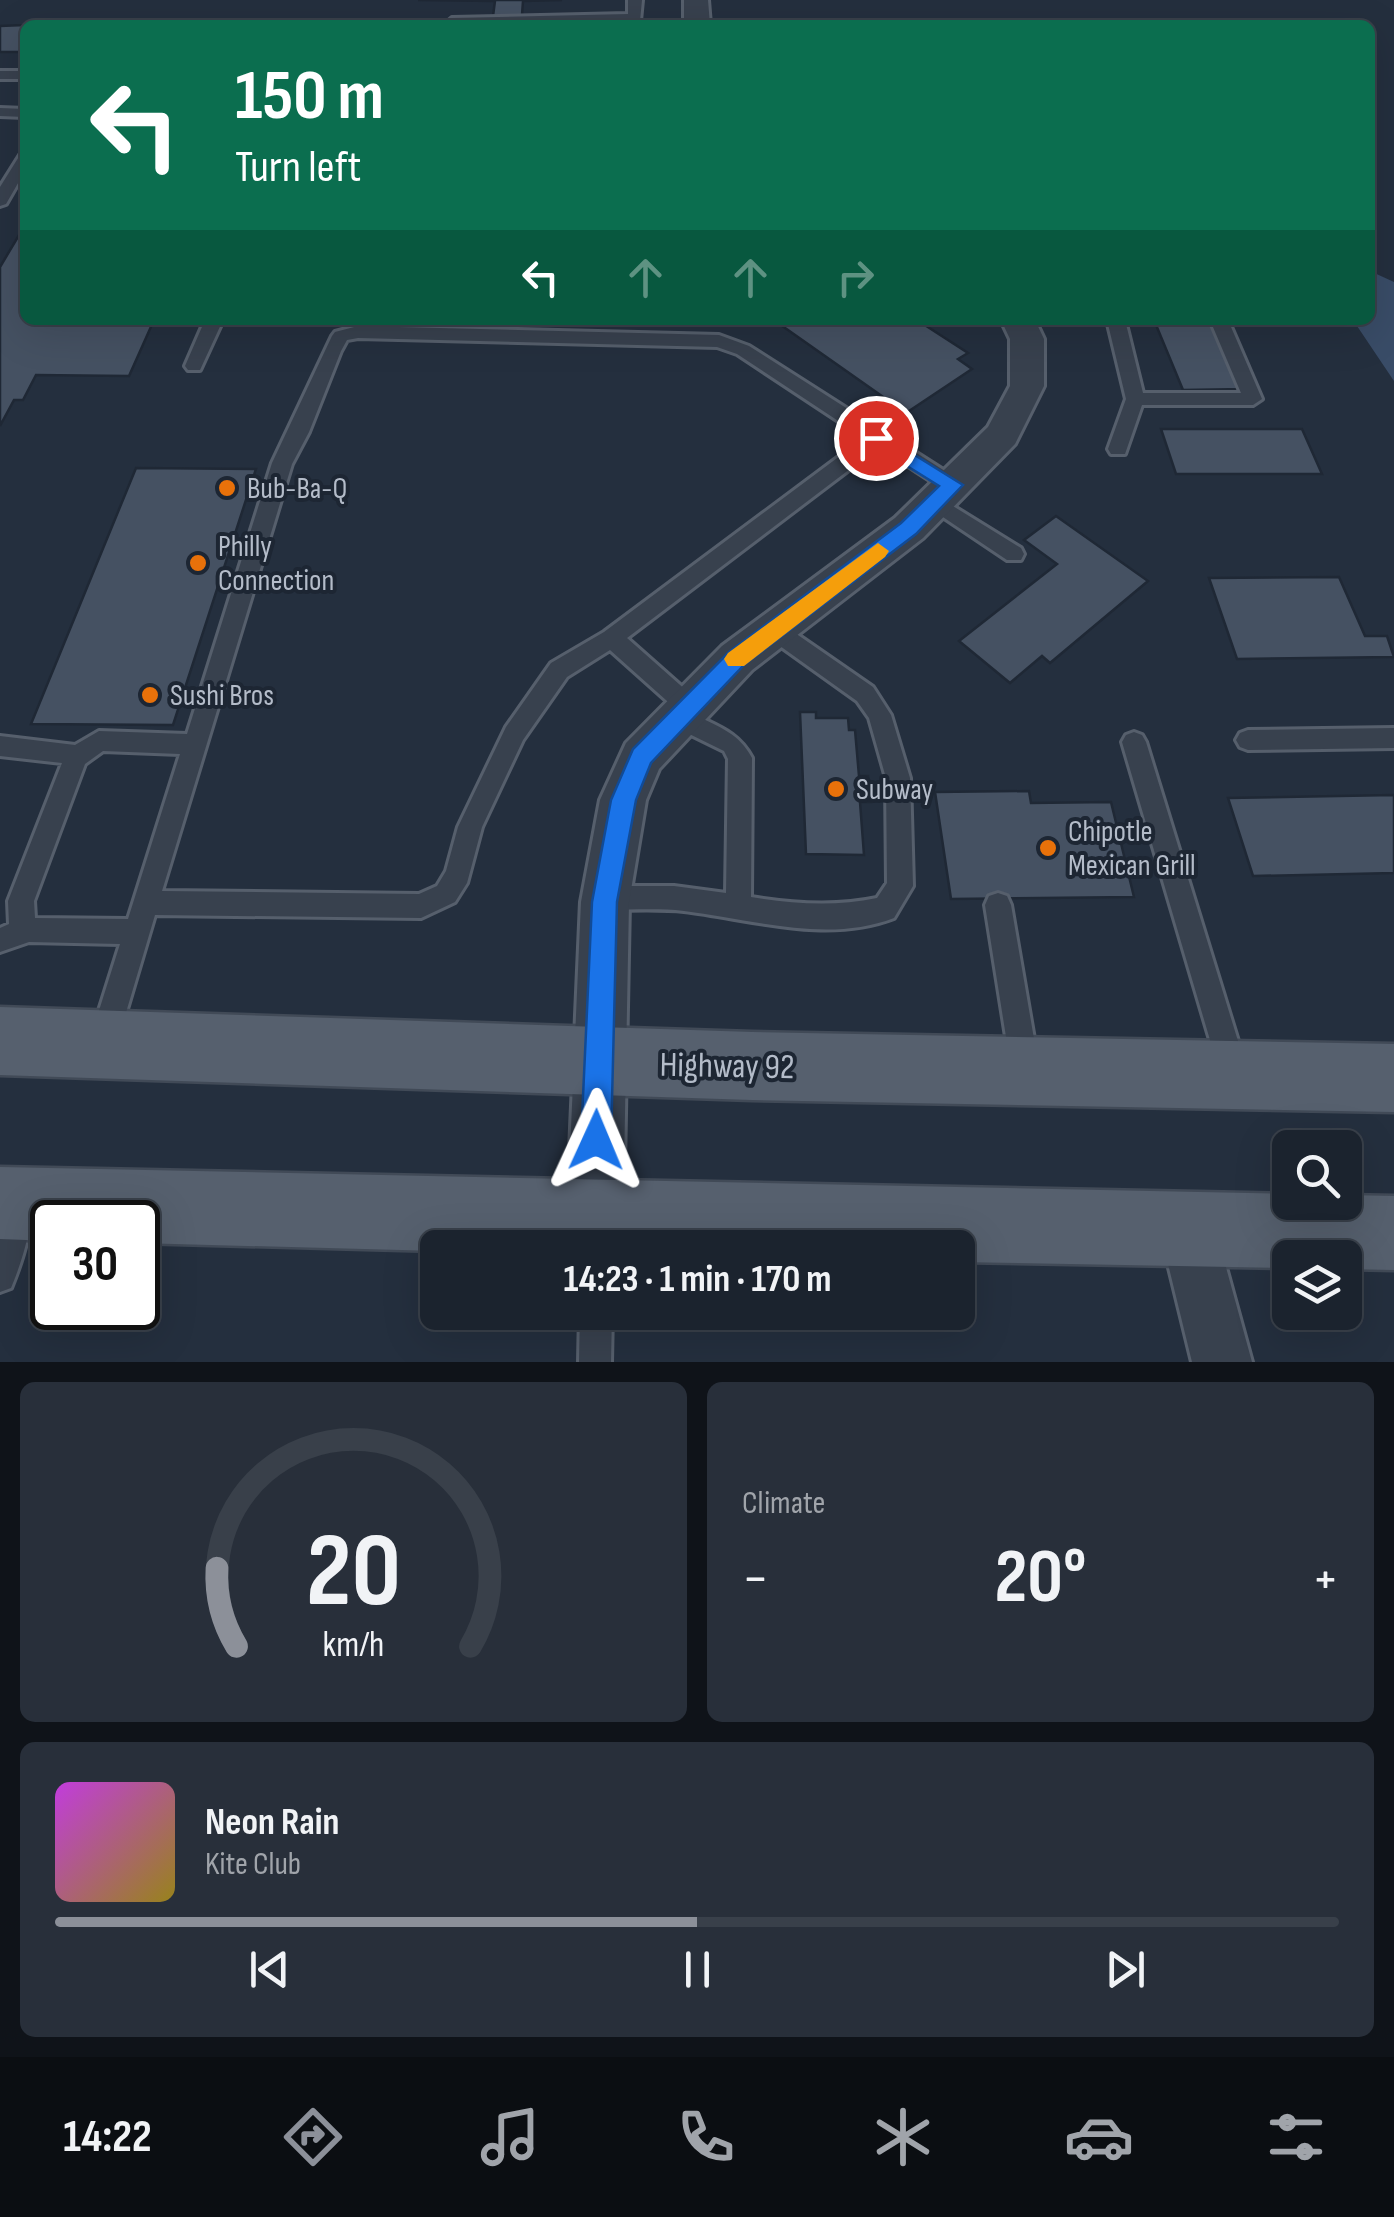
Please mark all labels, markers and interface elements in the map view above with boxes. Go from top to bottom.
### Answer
text: 150 m [235,55,384,139]
icon: left [70,60,200,190]
text: Turn left [235,140,361,195]
icon: left [513,250,568,305]
icon: ahead [618,250,673,305]
icon: ahead [723,250,778,305]
icon: right [828,250,883,305]
pin [834,396,919,481]
icon: arrive [849,411,904,466]
place label: Bub-Ba-Q [247,471,347,507]
marker: Bub-Ba-Q [216,477,238,499]
place label: Philly Connection [218,529,334,599]
marker: Philly Connection [187,552,209,574]
place label: Sushi Bros [170,678,274,714]
marker: Sushi Bros [139,684,161,706]
place label: Subway [856,772,933,808]
marker: Subway [825,778,847,800]
place label: Chipotle Mexican Grill [1068,814,1196,884]
marker: Chipotle Mexican Grill [1037,837,1059,859]
street label: Highway 92 [659,1044,795,1089]
position arrow [544,1088,648,1192]
map controls [1272,1130,1362,1330]
button: search [1272,1130,1362,1220]
speed limit sign: 30 [30,1200,160,1330]
button: layers [1272,1240,1362,1330]
text: 14:23 · 1 min · 170 m [564,1257,831,1302]
text: Climate [742,1484,825,1523]
text: 20 [306,1510,401,1635]
text: 20° [994,1533,1087,1624]
text: − [742,1546,769,1613]
text: + [1312,1546,1339,1613]
text: km/h [323,1624,384,1667]
text: Neon Rain [205,1800,339,1845]
text: Kite Club [205,1845,301,1884]
icon: previous [242,1942,297,1997]
icon: pause [670,1942,725,1997]
icon: next [1098,1942,1153,1997]
icon: directions [278,2102,348,2172]
icon: music [475,2102,545,2172]
icon: phone [671,2102,741,2172]
icon: climate [868,2102,938,2172]
icon: car [1064,2102,1134,2172]
icon: filters [1261,2102,1331,2172]
text: 14:22 [63,2110,152,2165]

